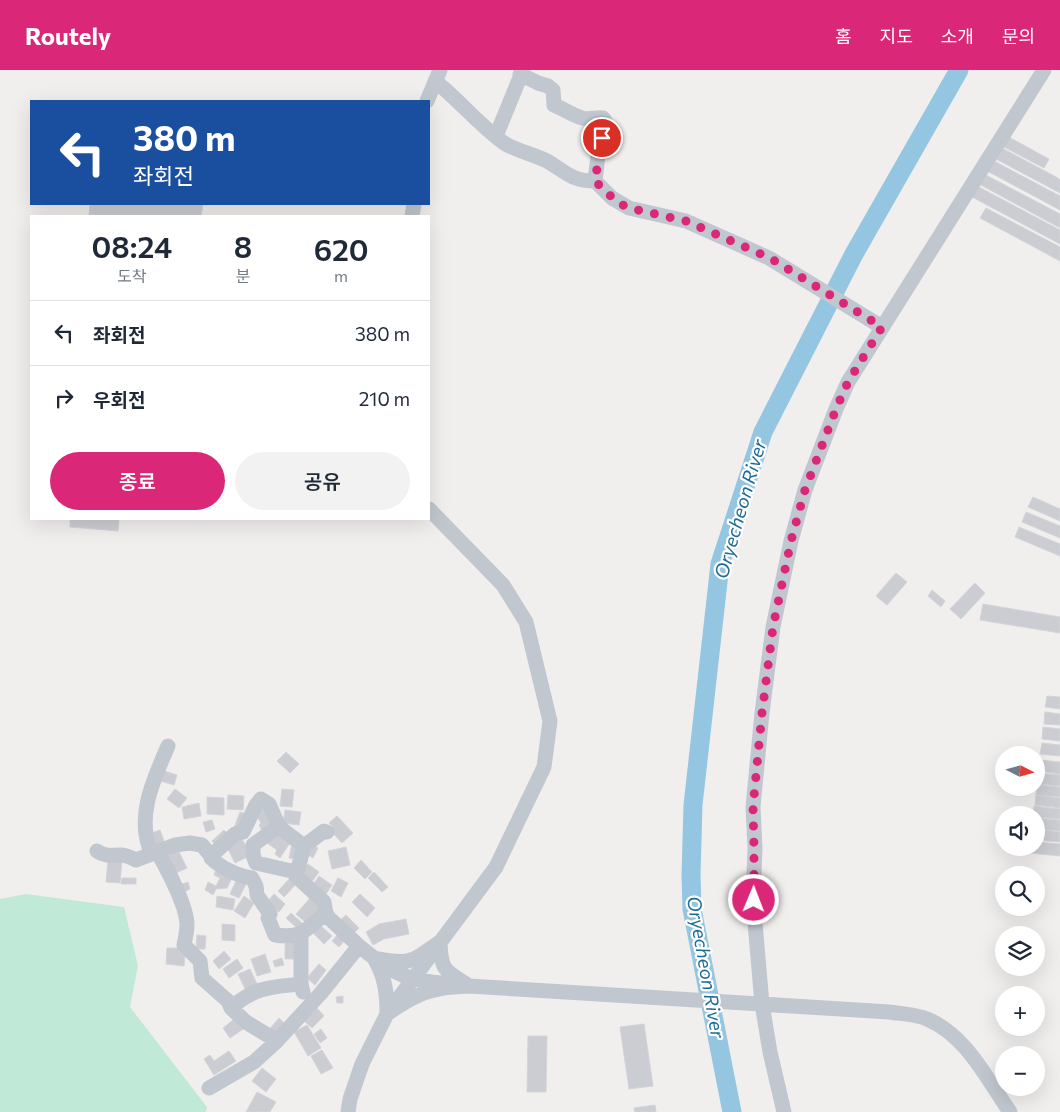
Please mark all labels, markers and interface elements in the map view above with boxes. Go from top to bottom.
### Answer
text: Routely [25,21,111,50]
text: 홈 [835,25,852,47]
text: 지도 [880,25,913,47]
text: 소개 [941,25,974,47]
text: 문의 [1002,25,1035,47]
text: 380 m [133,115,236,158]
pin [581,117,623,159]
icon: left [50,120,115,185]
icon: arrive [588,124,616,152]
text: 좌회전 [133,162,194,189]
text: 08:24 [92,227,172,264]
text: 8 [234,227,252,264]
text: 620 [314,230,368,267]
text: 도착 [117,266,147,285]
text: 분 [236,266,250,285]
text: m [334,266,348,285]
icon: left [50,319,78,347]
text: 380 m [355,322,410,345]
text: 좌회전 [93,323,145,346]
icon: right [50,384,78,412]
text: 210 m [359,387,410,410]
text: 우회전 [93,388,145,411]
water label: Oryecheon River [709,435,771,581]
button: 종료 [50,452,225,510]
button: 공유 [235,452,410,510]
north arrow [995,746,1045,796]
map controls [995,746,1045,1096]
button: sound [995,806,1045,856]
button: search [995,866,1045,916]
position arrow [727,873,779,925]
water label: Oryecheon River [683,894,731,1041]
button: layers [995,926,1045,976]
button: + [995,986,1045,1036]
button: − [995,1046,1045,1096]

